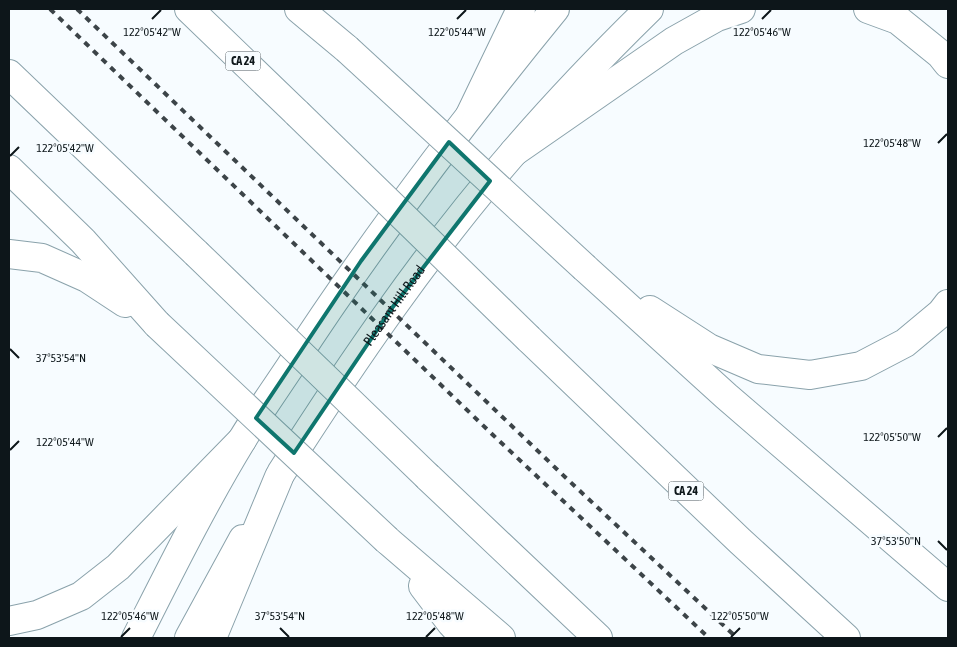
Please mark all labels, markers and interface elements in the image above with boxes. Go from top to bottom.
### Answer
text: 122°05'42"W [123,25,181,39]
text: 122°05'44"W [428,25,486,39]
text: 122°05'46"W [733,25,791,39]
road number: CA 24 [226,51,260,70]
text: 122°05'48"W [863,136,921,150]
text: 122°05'42"W [36,141,94,155]
street label: Pleasant Hill Road [360,262,428,349]
text: 37°53'54"N [36,351,86,365]
text: 122°05'50"W [863,430,921,444]
text: 122°05'44"W [36,435,94,449]
road number: CA 24 [668,482,704,501]
text: 37°53'50"N [871,534,921,548]
text: 122°05'46"W [101,609,159,623]
text: 37°53'54"N [255,609,305,623]
text: 122°05'48"W [406,609,464,623]
text: 122°05'50"W [711,609,769,623]

